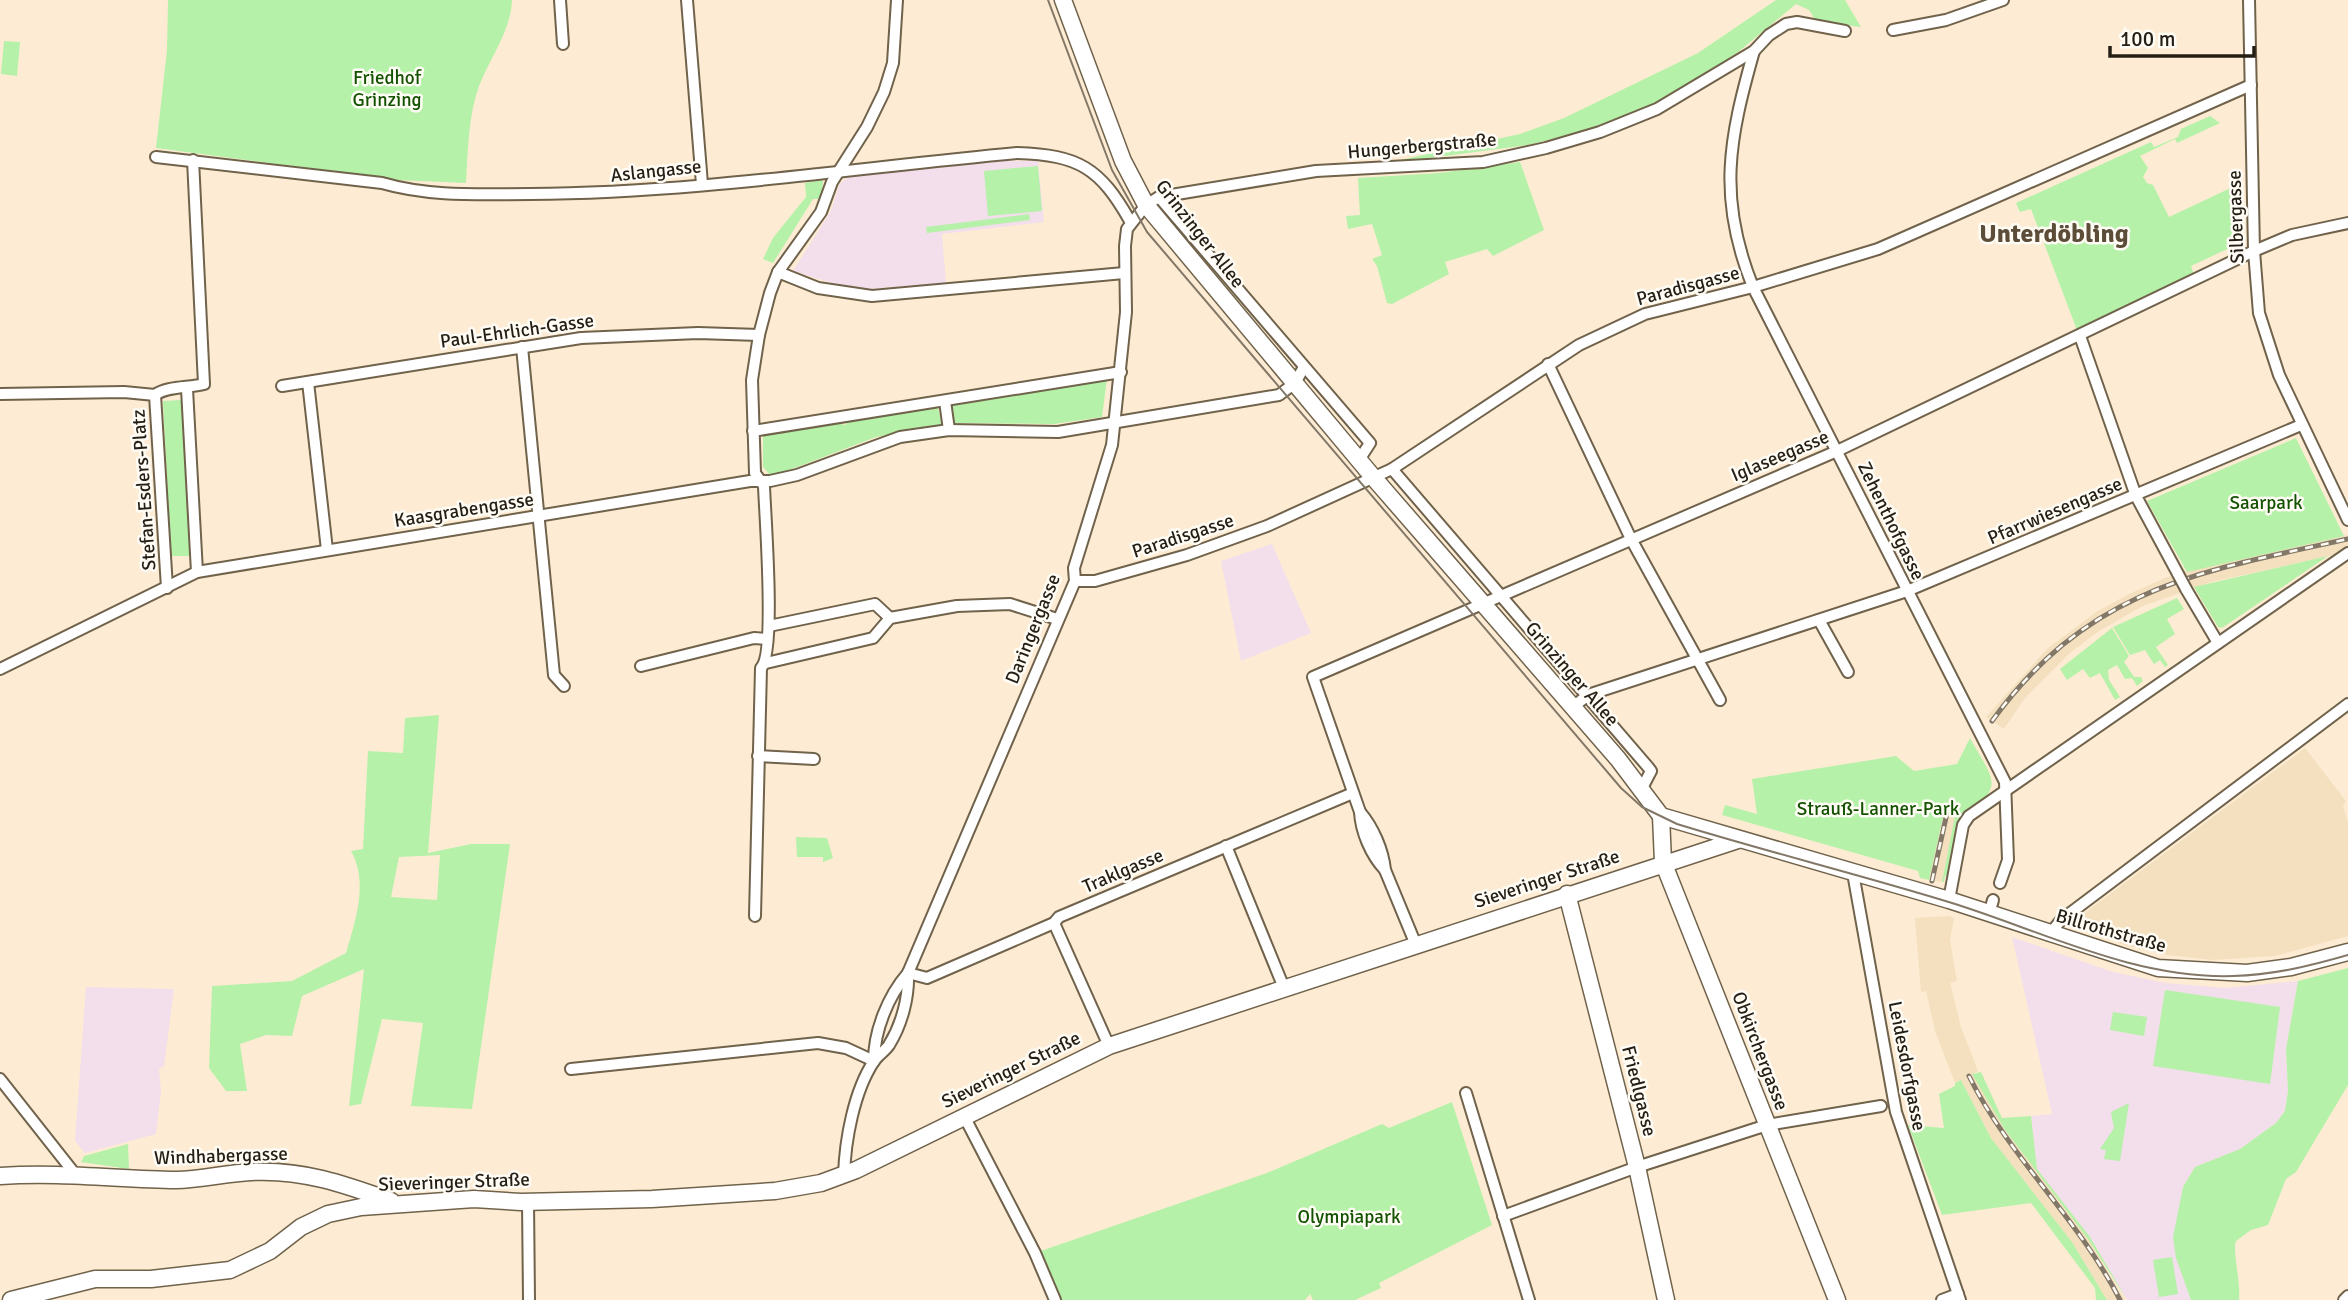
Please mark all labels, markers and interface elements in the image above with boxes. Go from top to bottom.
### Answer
scale bar [2110,14,2254,58]
text: 100 m [2120,26,2175,52]
park label: Friedhof Grinzing [352,66,423,112]
street label: Hungerbergstraße [1347,128,1497,164]
street label: Aslangasse [609,154,703,188]
street label: Silbergasse [2222,170,2250,264]
street label: Grinzinger Allee [1150,175,1250,293]
district label: Unterdöbling [1979,218,2129,250]
street label: Paradisgasse [1634,261,1742,311]
street label: Paul-Ehrlich-Gasse [439,308,595,354]
street label: Stefan-Esders-Platz [126,409,162,571]
street label: Iglaseegasse [1727,425,1833,487]
street label: Zehenthofgasse [1852,458,1930,584]
street label: Pfarrwiesengasse [1984,472,2126,550]
street label: Kaasgrabengasse [392,487,536,533]
park label: Saarpark [2229,491,2303,515]
street label: Paradisgasse [1129,508,1237,564]
street label: Daringergasse [1000,570,1066,688]
street label: Grinzinger Allee [1520,617,1624,731]
park label: Strauß-Lanner-Park [1797,797,1960,821]
street label: Traklgasse [1079,843,1167,899]
street label: Sieveringer Straße [1471,844,1623,914]
street label: Billrothstraße [2053,904,2169,958]
street label: Obkirchergasse [1726,988,1794,1114]
street label: Leidesdorfgasse [1883,999,1931,1133]
street label: Sieveringer Straße [938,1026,1084,1114]
street label: Friedlgasse [1616,1043,1662,1139]
street label: Windhabergasse [154,1142,288,1170]
street label: Sieveringer Straße [378,1167,530,1197]
park label: Olympiapark [1298,1205,1401,1229]

